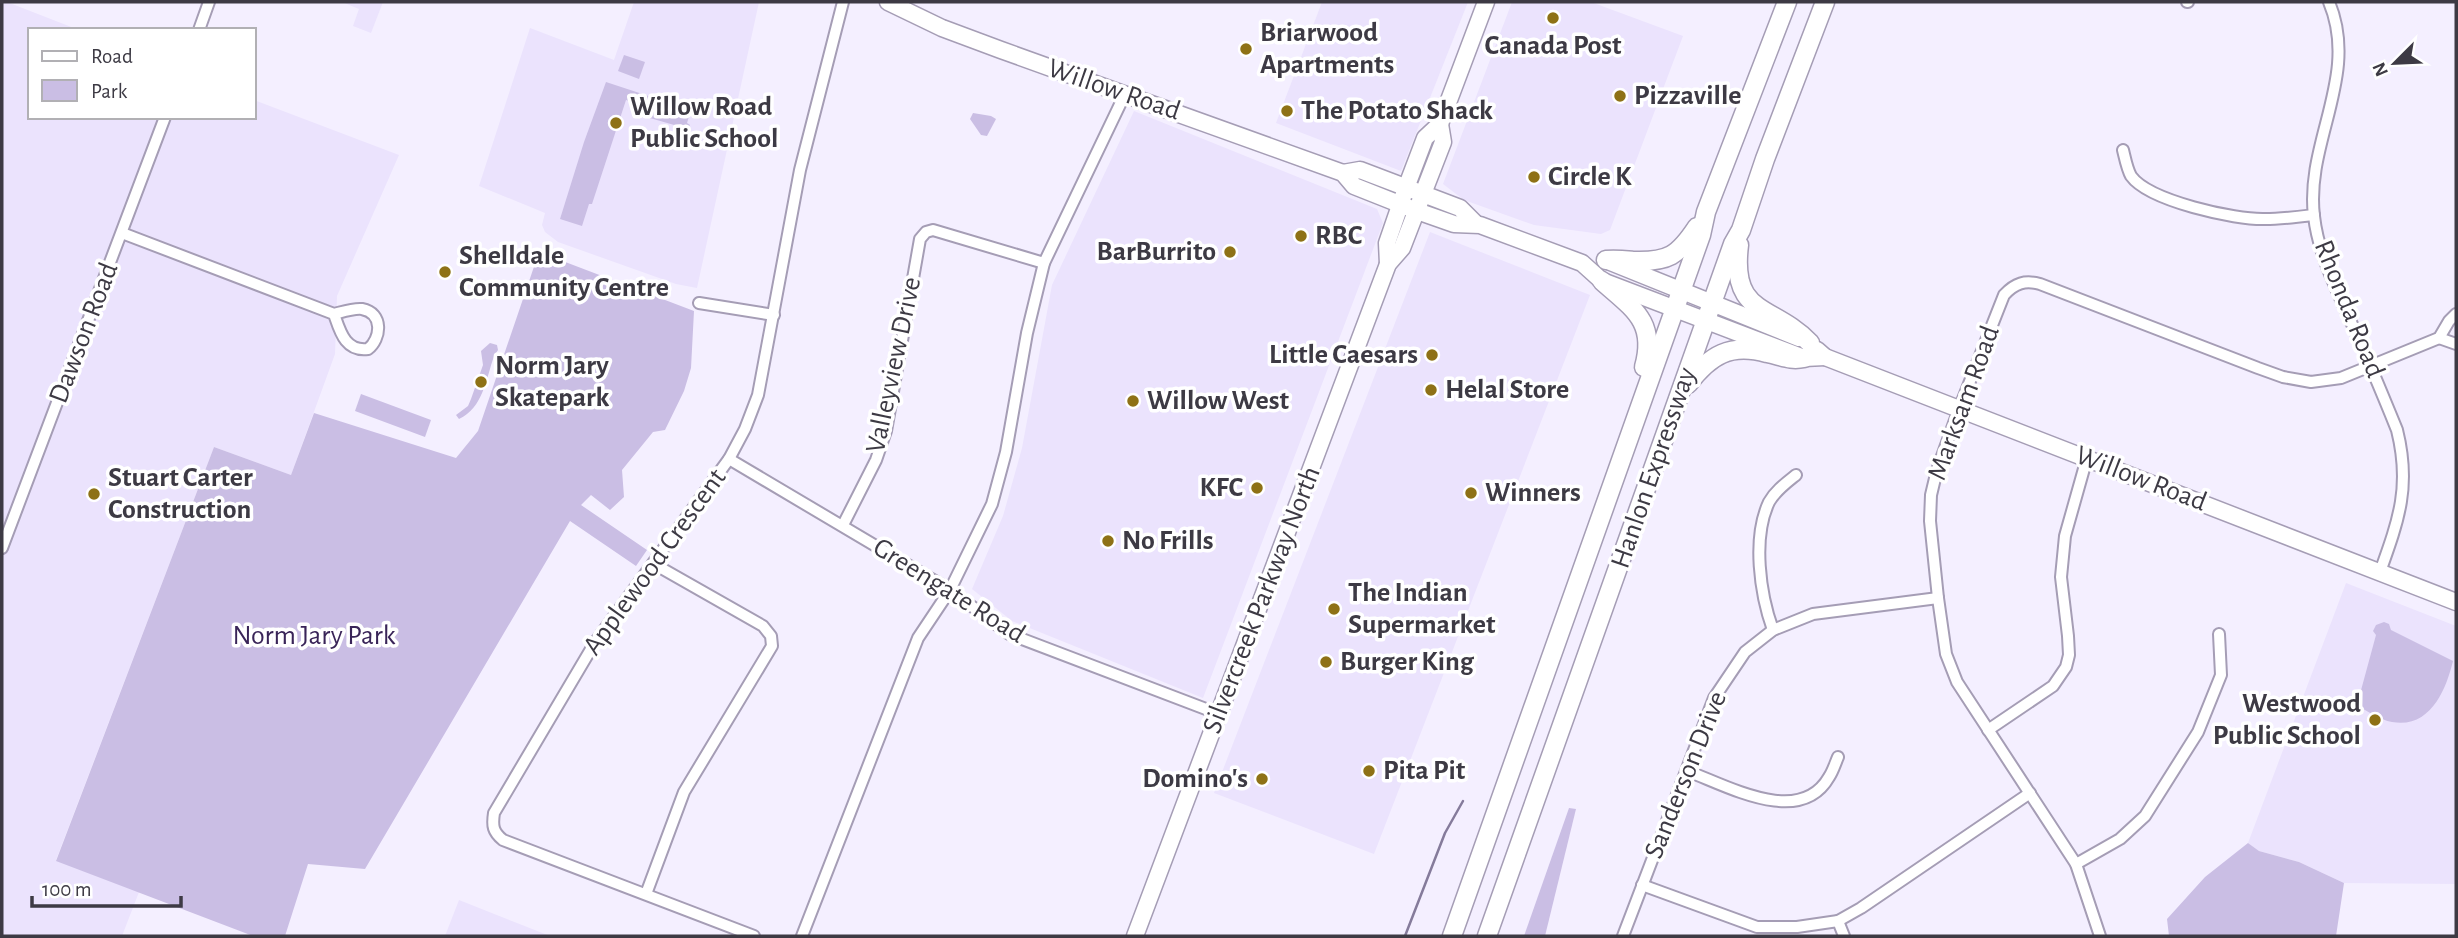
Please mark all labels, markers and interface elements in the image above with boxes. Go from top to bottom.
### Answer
marker: Canada Post [1545,10,1561,26]
place label: Briarwood Apartments [1260,19,1394,79]
legend [28,28,256,119]
north arrow [2360,28,2430,98]
place label: Canada Post [1484,32,1622,60]
marker: Briarwood Apartments [1238,41,1254,57]
text: Road [91,46,133,67]
street label: Willow Road [1044,54,1184,126]
text: N [2369,59,2392,79]
text: Park [91,81,128,102]
place label: Pizzaville [1634,82,1742,110]
marker: Pizzaville [1612,88,1628,104]
place label: Willow Road Public School [630,93,778,153]
place label: The Potato Shack [1301,97,1493,125]
marker: The Potato Shack [1279,103,1295,119]
marker: Willow Road Public School [608,115,624,131]
place label: Circle K [1548,163,1632,191]
marker: Circle K [1526,169,1542,185]
place label: RBC [1315,222,1363,250]
marker: RBC [1293,228,1309,244]
street label: Rhonda Road [2309,236,2389,382]
place label: BarBurrito [1096,238,1216,266]
place label: Shelldale Community Centre [459,242,669,302]
marker: BarBurrito [1222,244,1238,260]
street label: Dawson Road [44,259,124,407]
marker: Shelldale Community Centre [437,264,453,280]
street label: Valleyview Drive [862,274,926,456]
street label: Marksam Road [1923,322,2005,484]
place label: Little Caesars [1269,341,1418,369]
marker: Little Caesars [1424,347,1440,363]
place label: Norm Jary Skatepark [495,352,609,412]
street label: Hanlon Expressway [1607,364,1701,572]
marker: Norm Jary Skatepark [473,374,489,390]
place label: Helal Store [1445,376,1569,404]
marker: Helal Store [1423,382,1439,398]
place label: Willow West [1147,387,1290,415]
marker: Willow West [1125,393,1141,409]
street label: Willow Road [2071,441,2211,517]
street label: Silvercreek Parkway North [1198,463,1326,737]
place label: Stuart Carter Construction [108,464,253,524]
street label: Applewood Crescent [578,464,732,660]
place label: KFC [1199,474,1244,502]
place label: Winners [1485,479,1581,507]
marker: KFC [1249,480,1265,496]
marker: Winners [1463,485,1479,501]
marker: Stuart Carter Construction [86,486,102,502]
place label: No Frills [1122,527,1214,555]
street label: Greengate Road [868,533,1030,649]
marker: No Frills [1100,533,1116,549]
place label: The Indian Supermarket [1348,579,1496,639]
marker: The Indian Supermarket [1326,601,1342,617]
park label: Norm Jary Park [232,622,396,650]
place label: Burger King [1340,648,1475,676]
marker: Burger King [1318,654,1334,670]
street label: Sanderson Drive [1640,688,1732,862]
place label: Westwood Public School [2213,690,2361,750]
marker: Westwood Public School [2367,712,2383,728]
place label: Pita Pit [1383,757,1466,785]
marker: Pita Pit [1361,763,1377,779]
place label: Domino's [1142,765,1248,793]
marker: Domino's [1254,771,1270,787]
scale bar [32,864,180,908]
text: 100 m [42,879,92,900]

